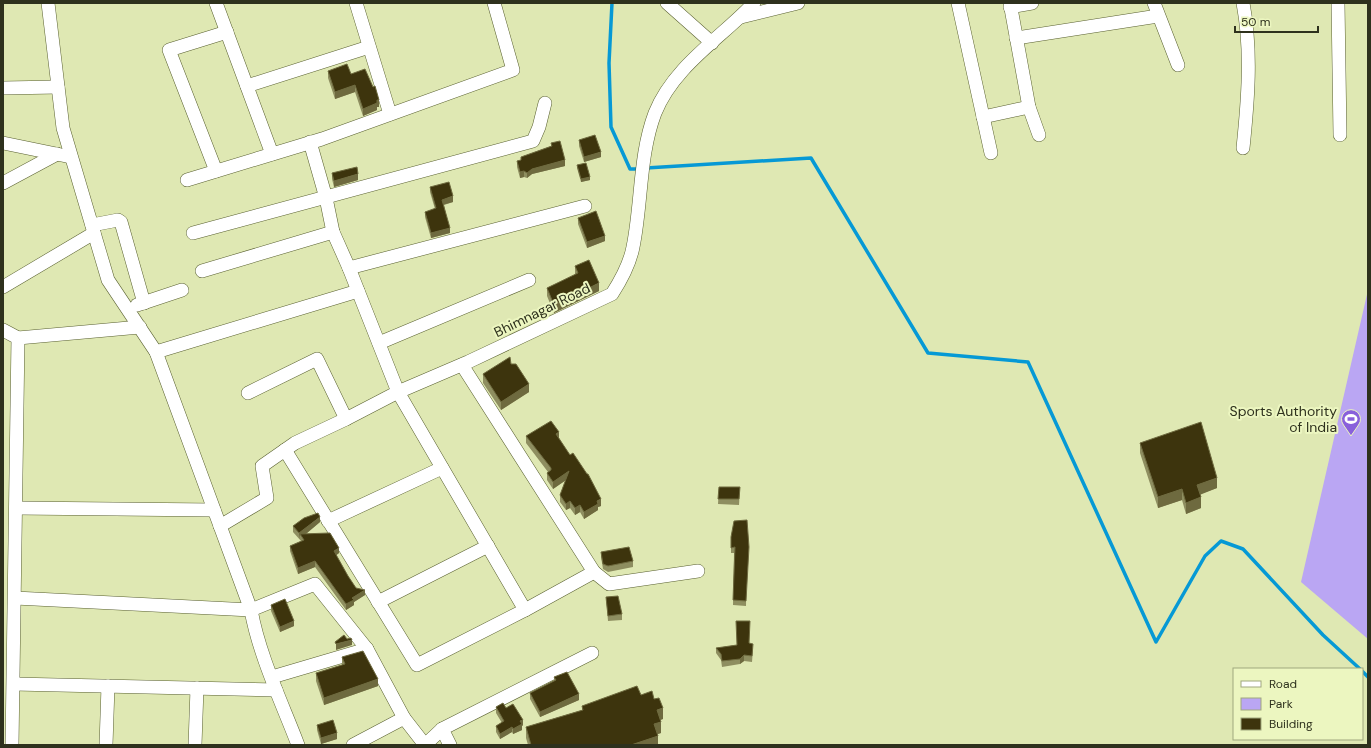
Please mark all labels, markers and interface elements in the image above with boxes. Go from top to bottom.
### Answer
scale bar [1235,8,1318,34]
text: 50 m [1241,14,1270,30]
street label: Bhimnagar Road [491,279,593,341]
place label: Sports Authority of India [1230,402,1337,436]
sports icon: Sports Authority of India [1340,408,1362,436]
legend [1233,668,1363,740]
text: Road [1269,676,1297,692]
text: Park [1269,696,1293,712]
text: Building [1269,716,1313,732]

